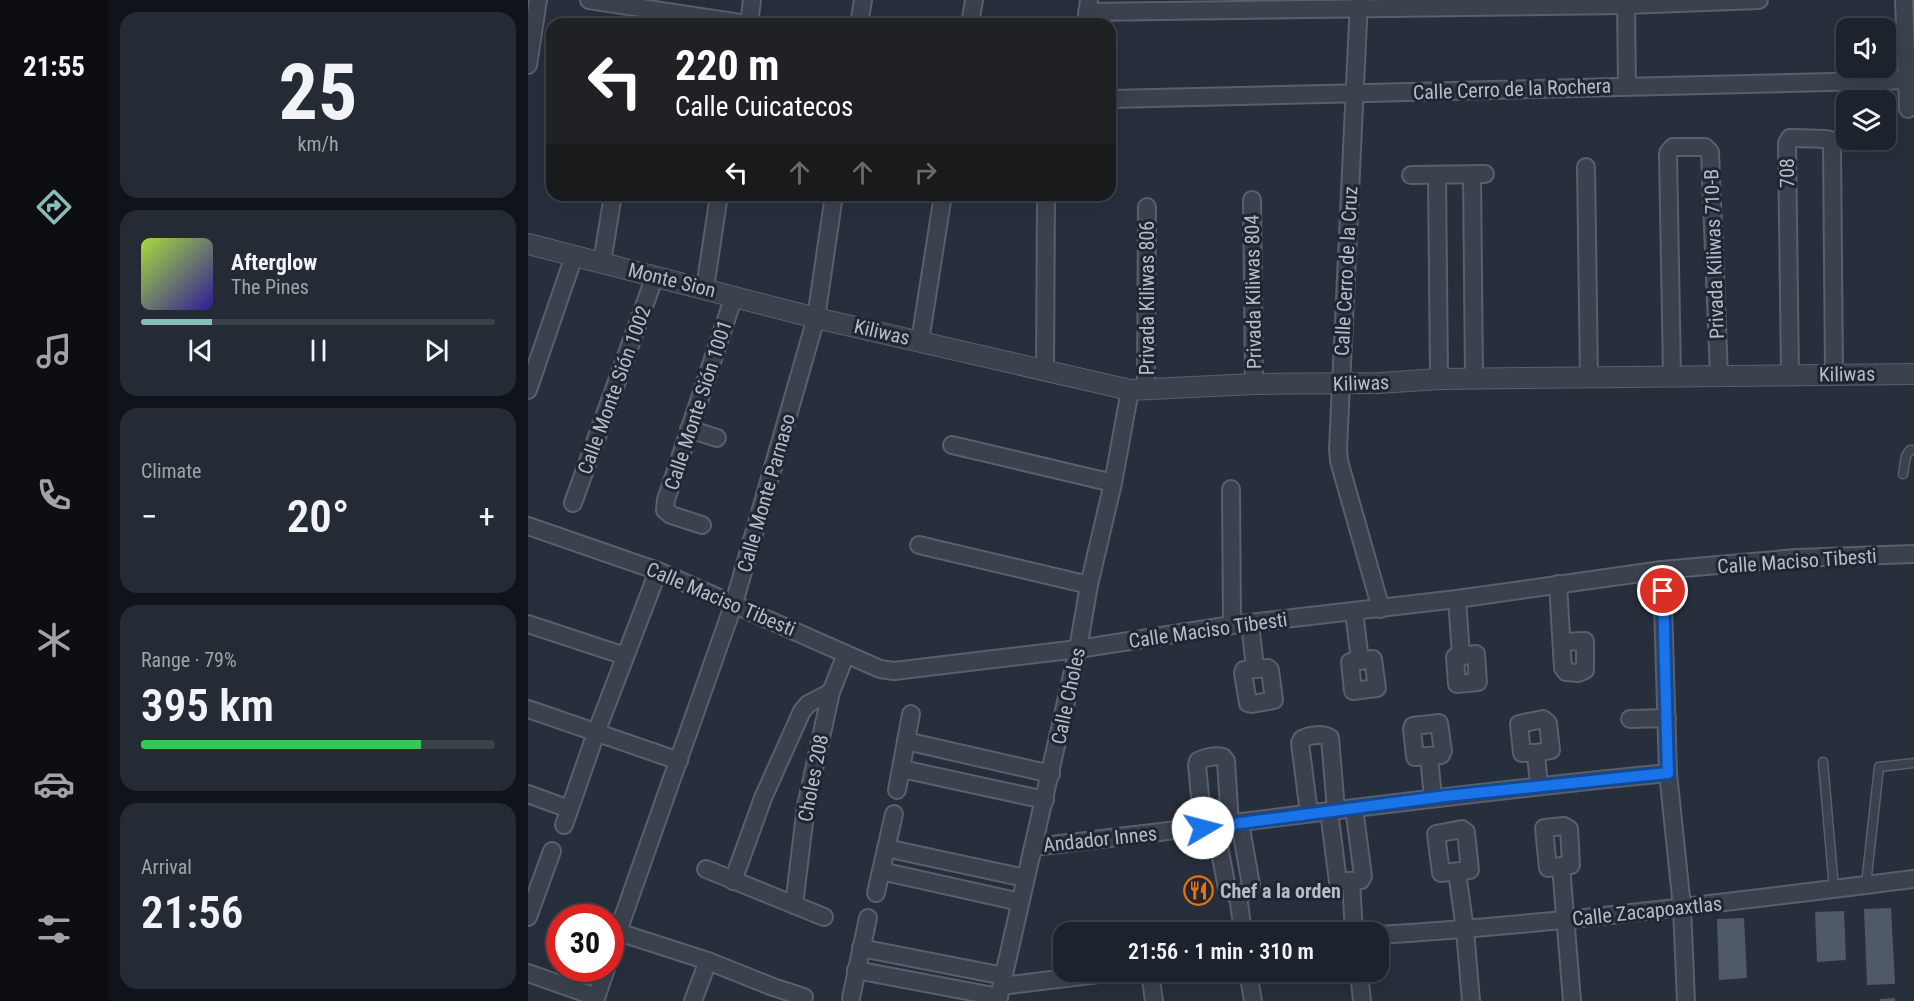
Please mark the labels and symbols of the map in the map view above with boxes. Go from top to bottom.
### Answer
street label: Calle Cerro de la Rochera [1413,74,1611,104]
street label: 708 [1775,158,1799,188]
street label: Privada Kiliwas 710-B [1699,168,1729,340]
street label: Calle Cerro de la Cruz [1330,186,1362,356]
street label: Privada Kiliwas 804 [1240,214,1266,369]
street label: Privada Kiliwas 806 [1135,221,1159,375]
street label: Monte Sion [626,258,718,302]
street label: Calle Monte Sión 1002 [572,302,656,478]
street label: Kiliwas [852,314,912,350]
street label: Calle Monte Sión 1001 [659,317,737,493]
street label: Kiliwas [1819,362,1875,386]
street label: Kiliwas [1332,370,1390,396]
street label: Calle Monte Parnaso [732,411,800,575]
street label: Calle Maciso Tibesti [1716,543,1878,579]
street label: Calle Maciso Tibesti [643,557,799,641]
pin [1637,565,1688,616]
street label: Calle Maciso Tibesti [1127,607,1289,653]
street label: Calle Choles [1046,645,1090,747]
street label: Choles 208 [793,732,833,824]
position arrow [1171,796,1235,860]
street label: Andador Innes [1042,821,1158,857]
restaurant icon: Chef a la orden [1183,875,1215,907]
place label: Chef a la orden [1220,879,1341,903]
street label: Calle Zacapoaxtlas [1571,891,1723,931]
speed limit sign: 30 [546,904,624,982]

